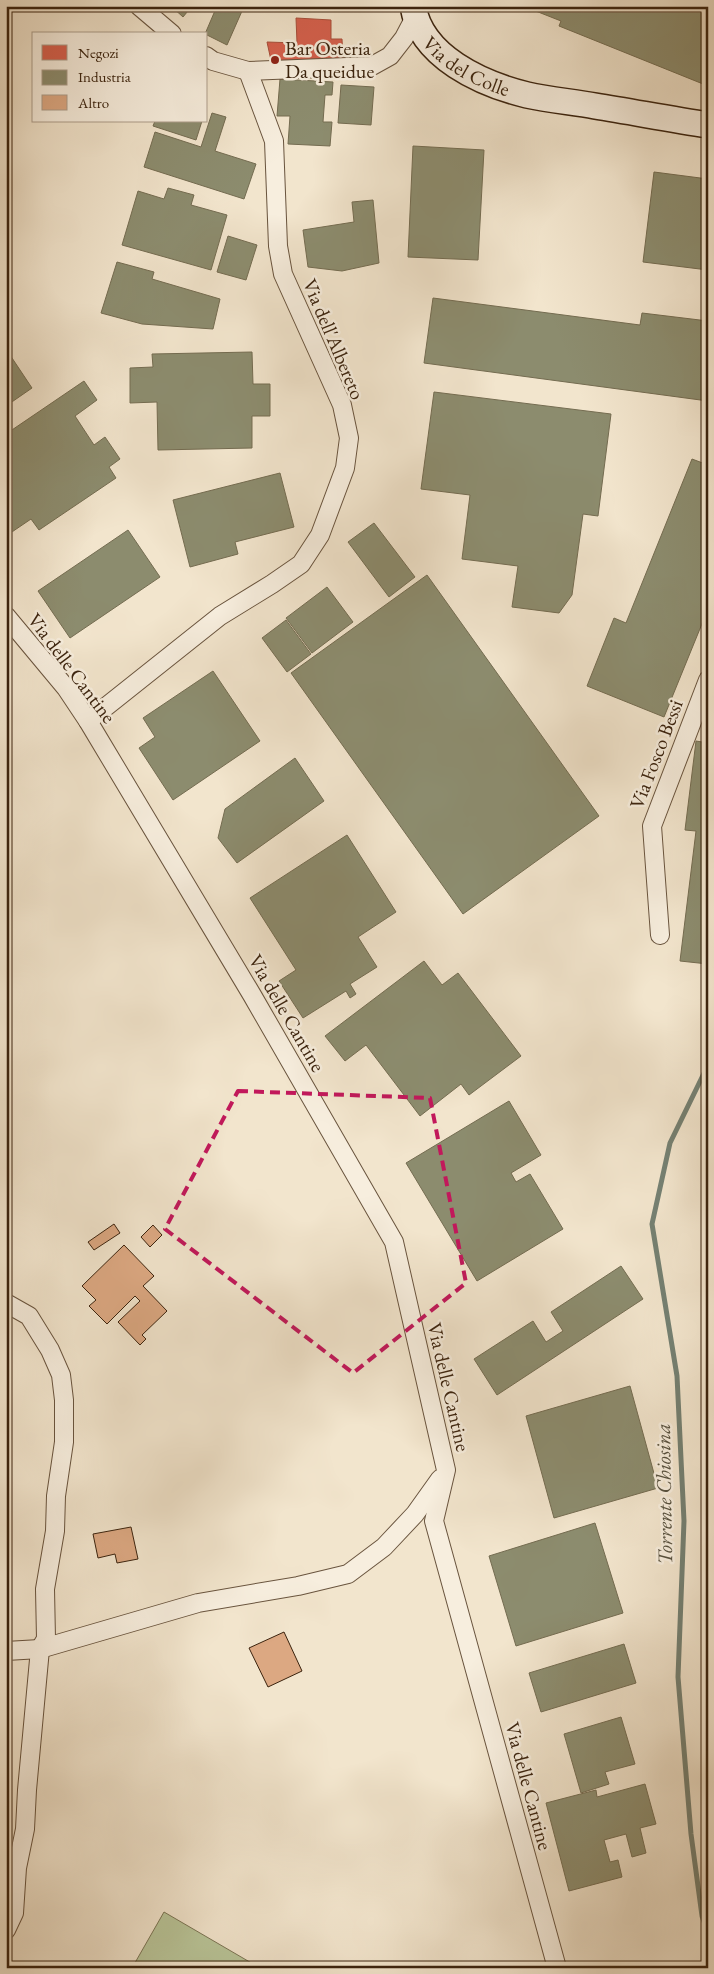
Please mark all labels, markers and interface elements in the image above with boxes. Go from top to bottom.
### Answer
street label: Via del Colle [417,30,513,102]
legend [32,32,208,122]
place label: Bar Osteria Da queidue [285,35,374,84]
text: Negozi [78,43,119,62]
marker: Bar Osteria Da queidue [269,54,281,66]
text: Industria [78,67,131,86]
text: Altro [77,93,109,112]
street label: Via dell'Albereto [297,275,371,403]
street label: Via delle Cantine [22,608,122,728]
street label: Via Fosco Bessi [623,696,689,812]
street label: Via delle Cantine [243,950,331,1077]
street label: Via delle Cantine [422,1320,477,1454]
water label: Torrente Chiosina [649,1423,678,1565]
street label: Via delle Cantine [499,1719,559,1853]

